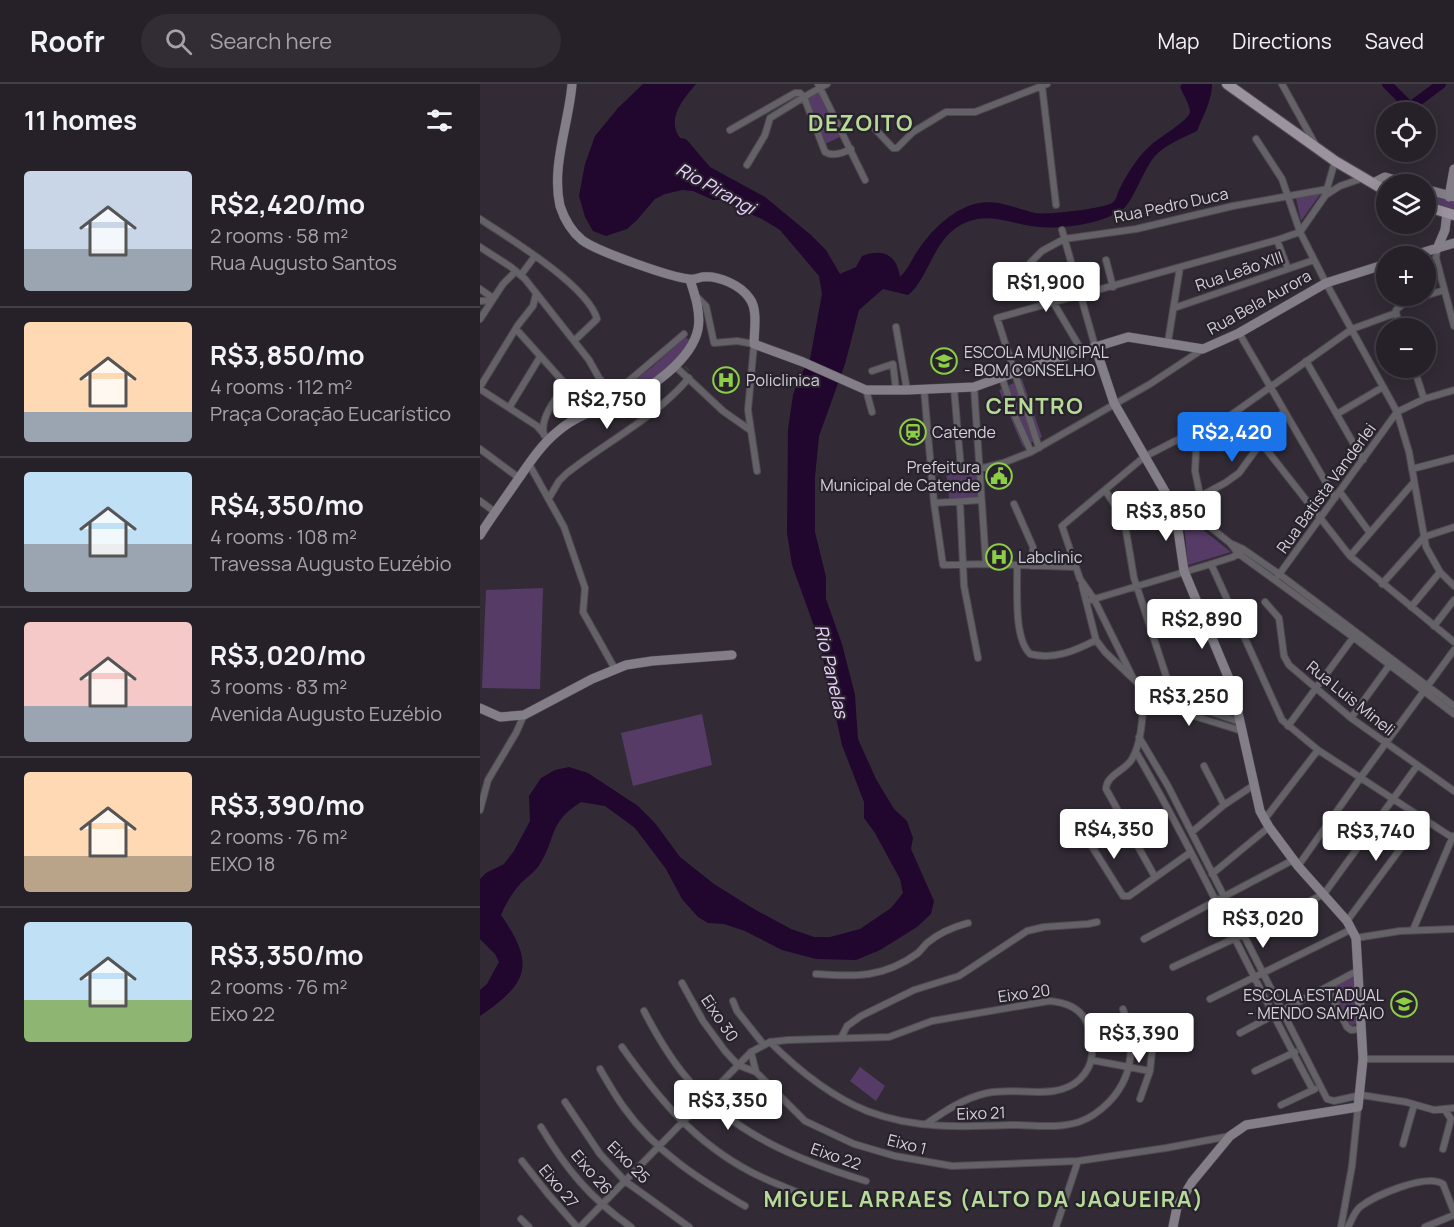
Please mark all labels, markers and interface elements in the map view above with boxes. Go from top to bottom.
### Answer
search box [141,14,561,68]
text: Roofr [30,22,105,60]
icon: search [162,25,195,58]
text: Search here [210,26,332,56]
text: Map [1158,27,1199,55]
text: Directions [1232,27,1332,55]
text: Saved [1365,27,1424,55]
text: 11 homes [24,102,137,138]
map controls [1376,102,1436,378]
button: locate [1376,102,1436,162]
icon: filters [423,104,456,137]
district label: DEZOITO [808,108,914,138]
water label: Rio Pirangi [672,157,762,221]
button: layers [1376,174,1436,234]
street label: Rua Pedro Duca [1112,182,1230,228]
text: R$2,420/mo [210,186,365,222]
icon: home [72,195,144,267]
text: 2 rooms · 58 m² [210,222,348,249]
street label: Rua Leão XIII [1192,246,1286,296]
button: + [1376,246,1436,306]
text: Rua Augusto Santos [210,249,397,276]
pin: R$1,900 [991,262,1101,313]
street label: Rua Bela Aurora [1203,264,1315,340]
text: R$1,900 [1007,268,1085,295]
button: − [1376,318,1436,378]
text: R$3,850/mo [210,337,364,373]
place label: ESCOLA MUNICIPAL - BOM CONSELHO [964,341,1109,381]
icon: home [72,346,144,418]
school or university icon: ESCOLA MUNICIPAL - BOM CONSELHO [929,346,959,376]
hospital icon: Policlinica [711,365,741,395]
place label: Policlinica [746,369,820,391]
text: 4 rooms · 112 m² [210,373,352,400]
pin: R$2,750 [552,379,662,430]
text: R$2,750 [567,385,647,412]
district label: CENTRO [986,391,1084,421]
text: Praça Coração Eucarístico [210,400,451,427]
pin: R$2,420 [1177,412,1287,463]
station icon: Catende [898,417,928,447]
text: R$2,420 [1192,418,1272,445]
street label: Rua Batista Vanderlei [1271,418,1381,558]
place label: Catende [932,421,996,443]
place label: Prefeitura Municipal de Catende [820,456,980,496]
public building icon: Prefeitura Municipal de Catende [984,461,1014,491]
text: R$4,350/mo [210,487,364,523]
pin: R$3,850 [1111,491,1221,542]
icon: home [72,496,144,568]
text: R$3,850 [1126,497,1206,524]
text: 4 rooms · 108 m² [210,523,357,550]
hospital icon: Labclinic [984,542,1014,572]
place label: Labclinic [1018,546,1083,568]
text: Travessa Augusto Euzébio [210,550,452,577]
pin: R$2,890 [1147,599,1257,650]
text: R$2,890 [1161,605,1243,632]
water label: Rio Panelas [810,622,855,722]
text: R$3,020/mo [210,637,366,673]
icon: home [72,646,144,718]
street label: Rua Luis Mineli [1302,655,1400,741]
text: 3 rooms · 83 m² [210,673,347,700]
pin: R$3,250 [1134,676,1244,727]
text: R$3,250 [1149,682,1229,709]
text: Avenida Augusto Euzébio [210,700,442,727]
text: R$3,390/mo [210,787,365,823]
icon: home [72,796,144,868]
pin: R$4,350 [1059,809,1169,860]
pin: R$3,740 [1321,811,1431,862]
text: R$4,350 [1074,815,1154,842]
text: R$3,740 [1337,817,1415,844]
text: 2 rooms · 76 m² [210,823,347,850]
text: EIXO 18 [210,850,275,877]
pin: R$3,020 [1208,898,1318,949]
text: R$3,020 [1222,904,1304,931]
text: R$3,350/mo [210,937,364,973]
icon: home [72,946,144,1018]
text: 2 rooms · 76 m² [210,973,347,1000]
street label: Eixo 20 [996,978,1052,1008]
place label: ESCOLA ESTADUAL - MENDO SAMPAIO [1243,984,1384,1024]
school or university icon: ESCOLA ESTADUAL - MENDO SAMPAIO [1389,989,1419,1019]
street label: Eixo 30 [696,990,744,1046]
text: Eixo 22 [210,1000,275,1027]
pin: R$3,390 [1084,1013,1194,1064]
text: R$3,390 [1099,1019,1179,1046]
pin: R$3,350 [673,1080,783,1131]
text: R$3,350 [688,1086,768,1113]
street label: Eixo 21 [956,1101,1006,1125]
street label: Eixo 1 [885,1129,929,1159]
street label: Eixo 25 [603,1136,655,1188]
street label: Eixo 22 [808,1137,864,1175]
street label: Eixo 26 [566,1145,618,1199]
street label: Eixo 27 [534,1159,584,1213]
district label: MIGUEL ARRAES (ALTO DA JAQUEIRA) [763,1184,1205,1214]

